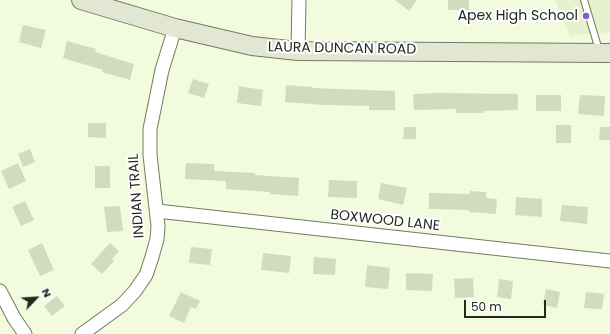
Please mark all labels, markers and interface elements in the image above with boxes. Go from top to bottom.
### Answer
place label: Apex High School [458,8,578,24]
marker: Apex High School [581,11,591,21]
street label: LAURA DUNCAN ROAD [268,39,416,59]
street label: INDIAN TRAIL [126,153,148,239]
street label: BOXWOOD LANE [329,207,441,235]
north arrow [16,278,56,318]
text: N [38,286,56,300]
scale bar [466,292,548,318]
text: 50 m [471,298,502,315]

